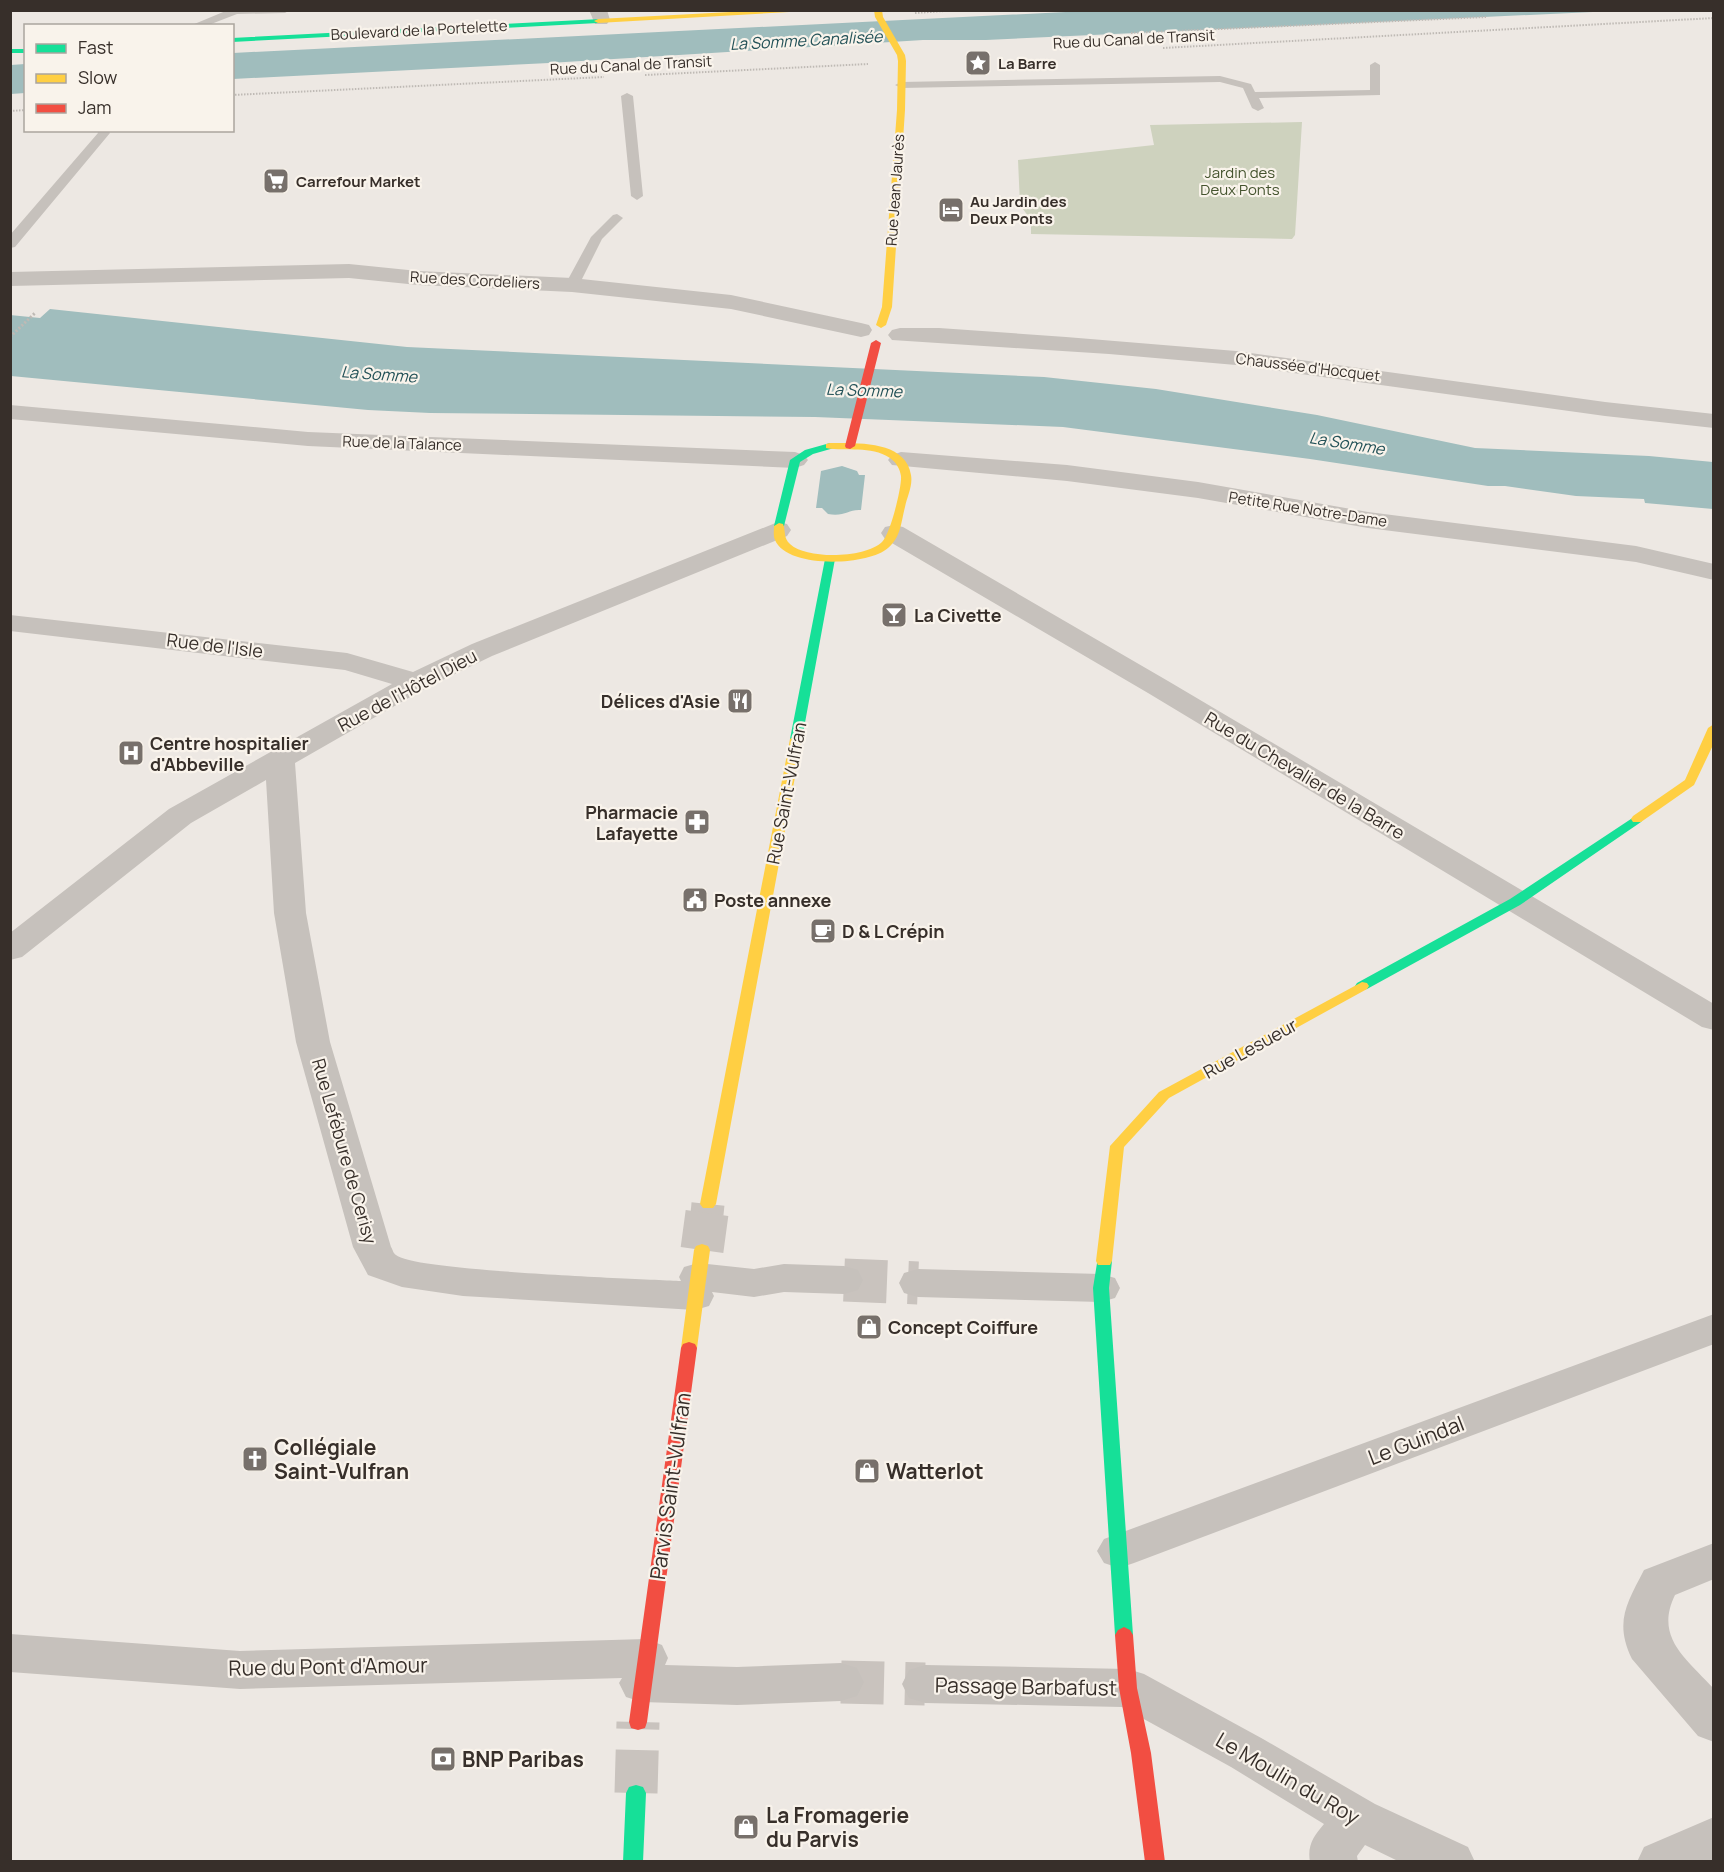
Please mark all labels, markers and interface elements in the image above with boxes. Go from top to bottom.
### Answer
street label: Boulevard de la Portelette [330,15,508,45]
legend [24,24,234,132]
street label: Rue du Canal de Transit [1052,24,1216,54]
water label: La Somme Canalisée [729,25,884,55]
text: Fast [78,35,113,59]
place icon: La Barre [963,48,993,78]
street label: Rue du Canal de Transit [549,50,713,80]
place label: La Barre [998,53,1057,74]
text: Slow [78,65,118,89]
text: Jam [78,95,112,119]
street label: Rue Jean Jaurès [881,133,909,247]
park label: Jardin des Deux Ponts [1200,162,1280,200]
supermarket icon: Carrefour Market [261,166,291,196]
place label: Carrefour Market [296,171,420,192]
place label: Au Jardin des Deux Ponts [970,191,1067,229]
hotel icon: Au Jardin des Deux Ponts [936,195,966,225]
street label: Rue des Cordeliers [410,266,541,294]
street label: Chaussée d'Hocquet [1235,348,1381,386]
water label: La Somme [340,360,419,388]
water label: La Somme [826,378,904,402]
water label: La Somme [1308,426,1388,460]
street label: Rue de la Talance [342,430,462,456]
street label: Petite Rue Notre-Dame [1227,486,1389,532]
bar icon: La Civette [879,600,909,630]
place label: La Civette [914,603,1002,627]
street label: Rue de l'Isle [165,627,265,663]
street label: Rue de l'Hôtel Dieu [333,643,481,737]
restaurant icon: Délices d'Asie [725,686,755,716]
place label: Délices d'Asie [601,689,720,713]
street label: Rue du Chevalier de la Barre [1200,706,1410,844]
street label: Rue Saint-Vulfran [760,720,812,866]
place label: Centre hospitalier d'Abbeville [150,731,309,776]
hospital icon: Centre hospitalier d'Abbeville [116,738,146,768]
place label: Pharmacie Lafayette [585,800,678,845]
pharmacy icon: Pharmacie Lafayette [682,807,712,837]
public building icon: Poste annexe [680,885,710,915]
place label: Poste annexe [714,888,832,912]
cafe icon: D & L Crépin [808,916,838,946]
place label: D & L Crépin [842,919,945,943]
street label: Rue Lesueur [1199,1012,1302,1084]
street label: Rue Lefébure de Cerisy [307,1055,383,1247]
shop icon: Concept Coiffure [854,1312,884,1342]
place label: Concept Coiffure [888,1315,1038,1339]
street label: Parvis Saint-Vulfran [643,1391,697,1581]
street label: Le Guindal [1364,1409,1468,1471]
place label: Collégiale Saint-Vulfran [274,1433,409,1485]
church icon: Collégiale Saint-Vulfran [240,1444,270,1474]
shop icon: Watterlot [852,1456,882,1486]
place label: Watterlot [886,1457,984,1485]
street label: Rue du Pont d'Amour [228,1650,428,1682]
street label: Passage Barbafust [935,1670,1117,1702]
street label: Le Moulin du Roy [1211,1725,1365,1831]
bank icon: BNP Paribas [428,1744,458,1774]
place label: BNP Paribas [462,1745,584,1773]
place label: La Fromagerie du Parvis [766,1801,909,1853]
shop icon: La Fromagerie du Parvis [731,1812,761,1842]

